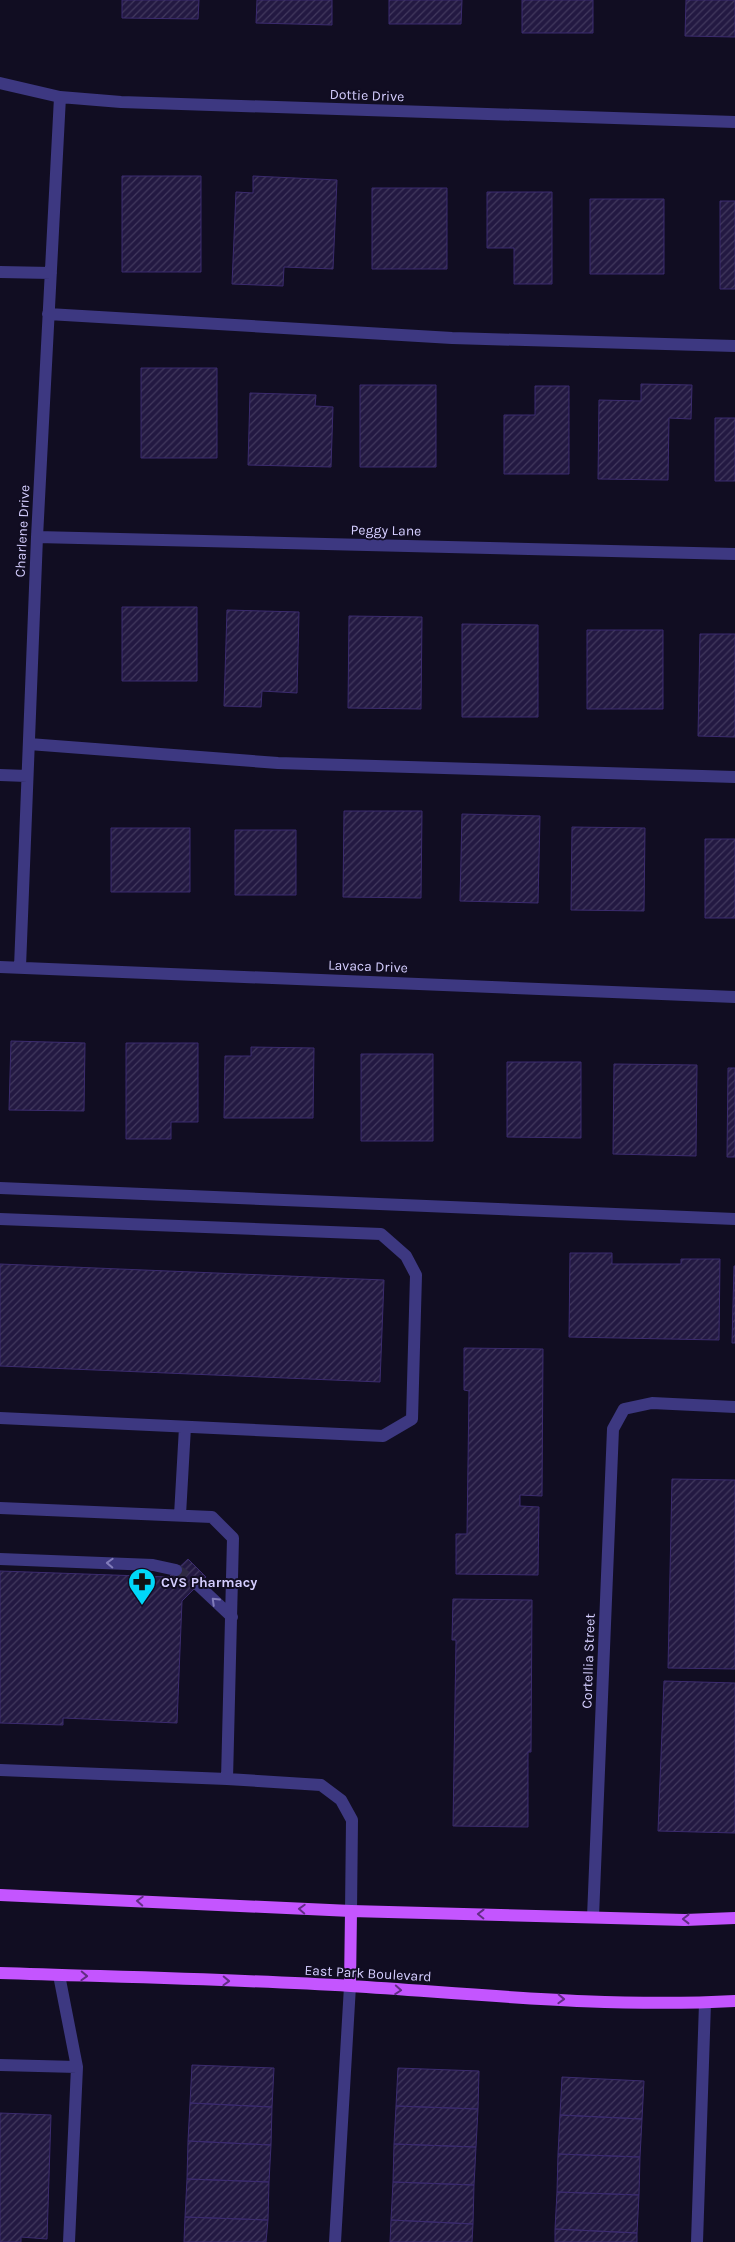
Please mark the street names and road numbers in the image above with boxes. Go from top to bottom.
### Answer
street label: Dottie Drive [329,86,405,105]
street label: Charlene Drive [12,484,33,578]
street label: Peggy Lane [350,521,421,540]
street label: Lavaca Drive [328,957,408,976]
street label: Cortellia Street [578,1613,599,1709]
street label: East Park Boulevard [304,1962,432,1985]

